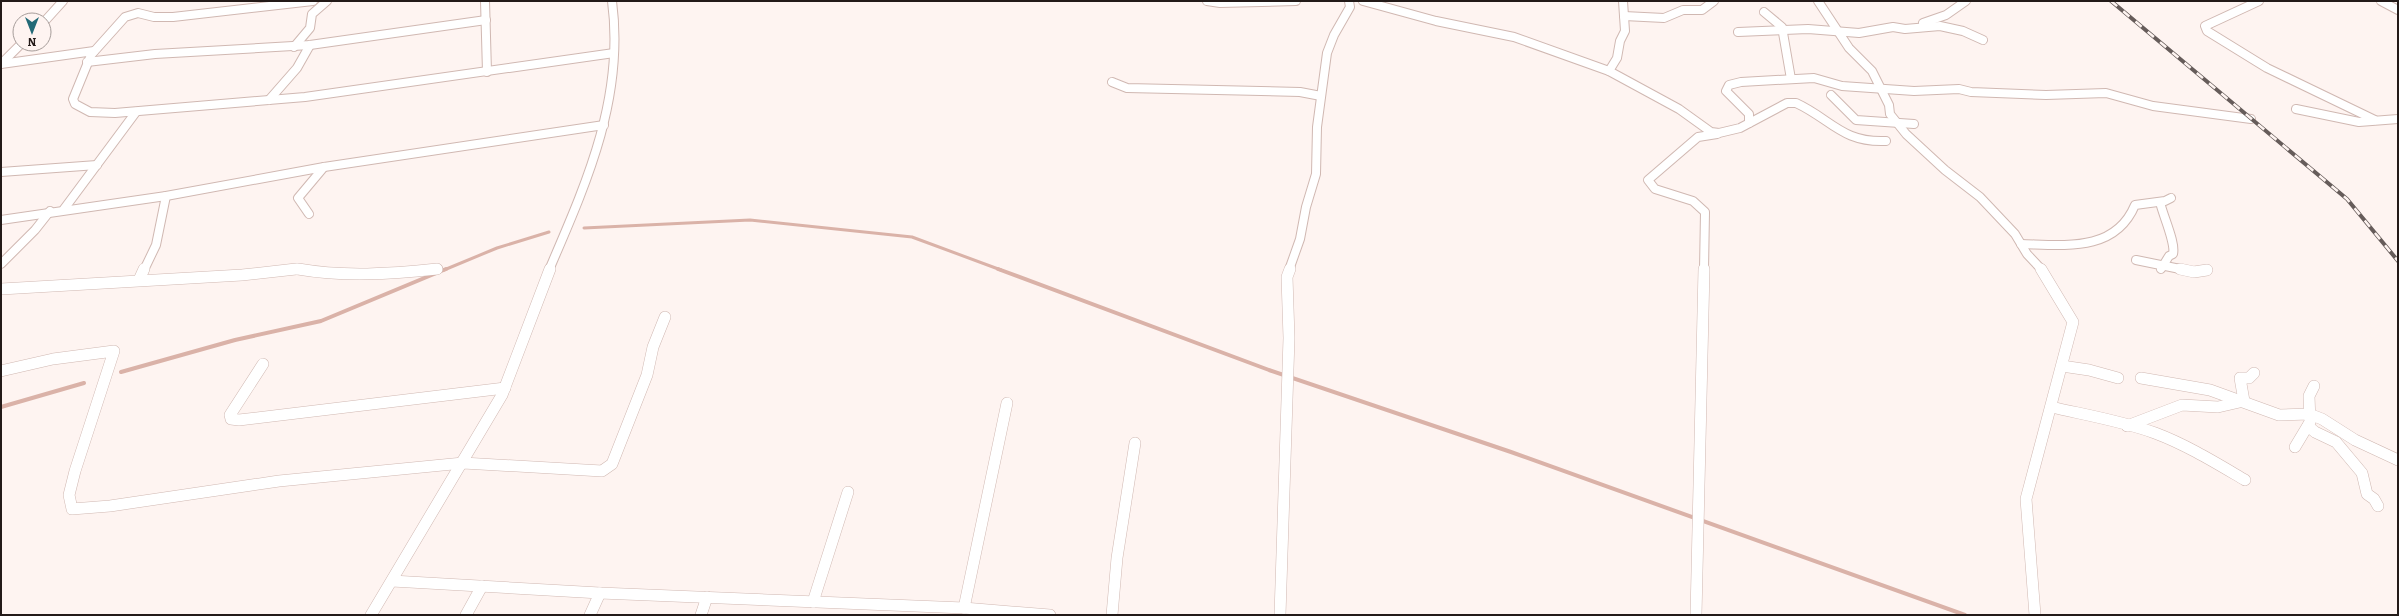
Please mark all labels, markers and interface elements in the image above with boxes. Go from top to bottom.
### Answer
north arrow [12,12,52,52]
text: N [27,35,36,48]

